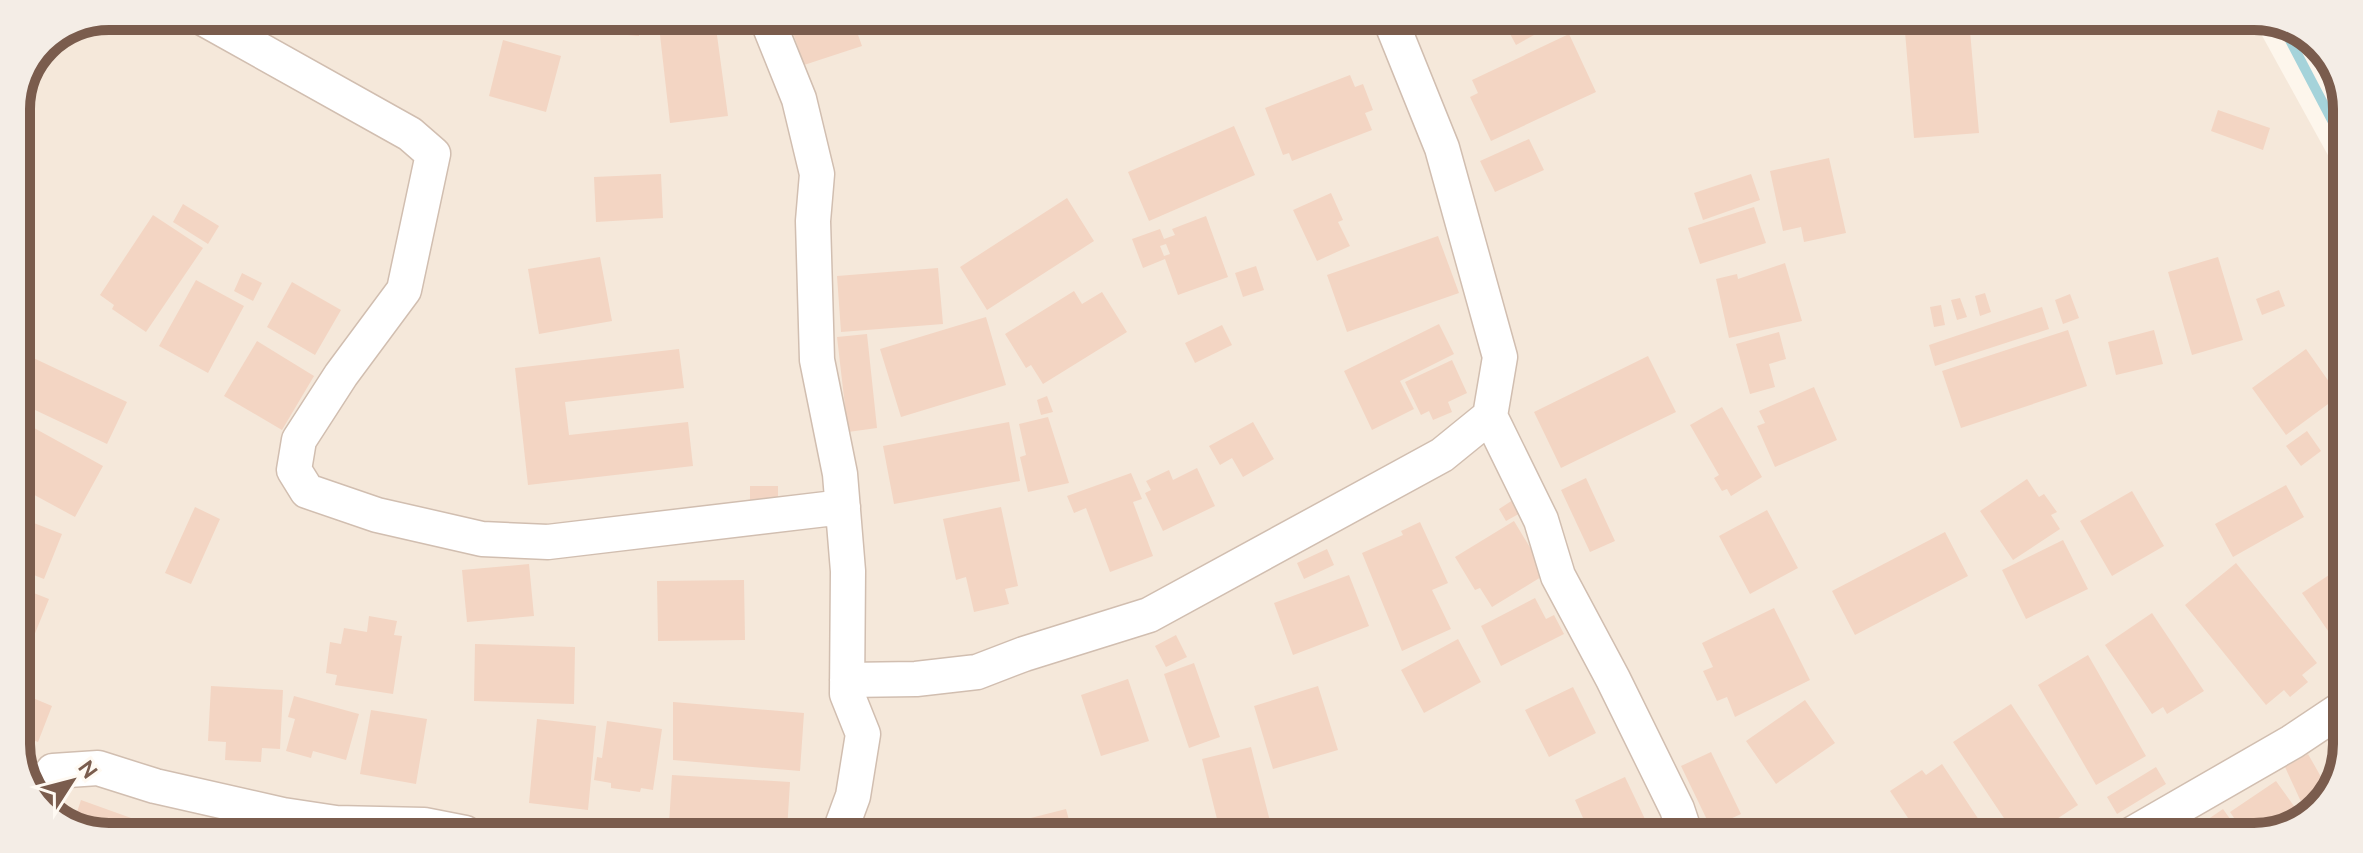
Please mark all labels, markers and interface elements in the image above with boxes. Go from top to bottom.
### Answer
north arrow [32,741,112,821]
text: N [74,755,104,783]

